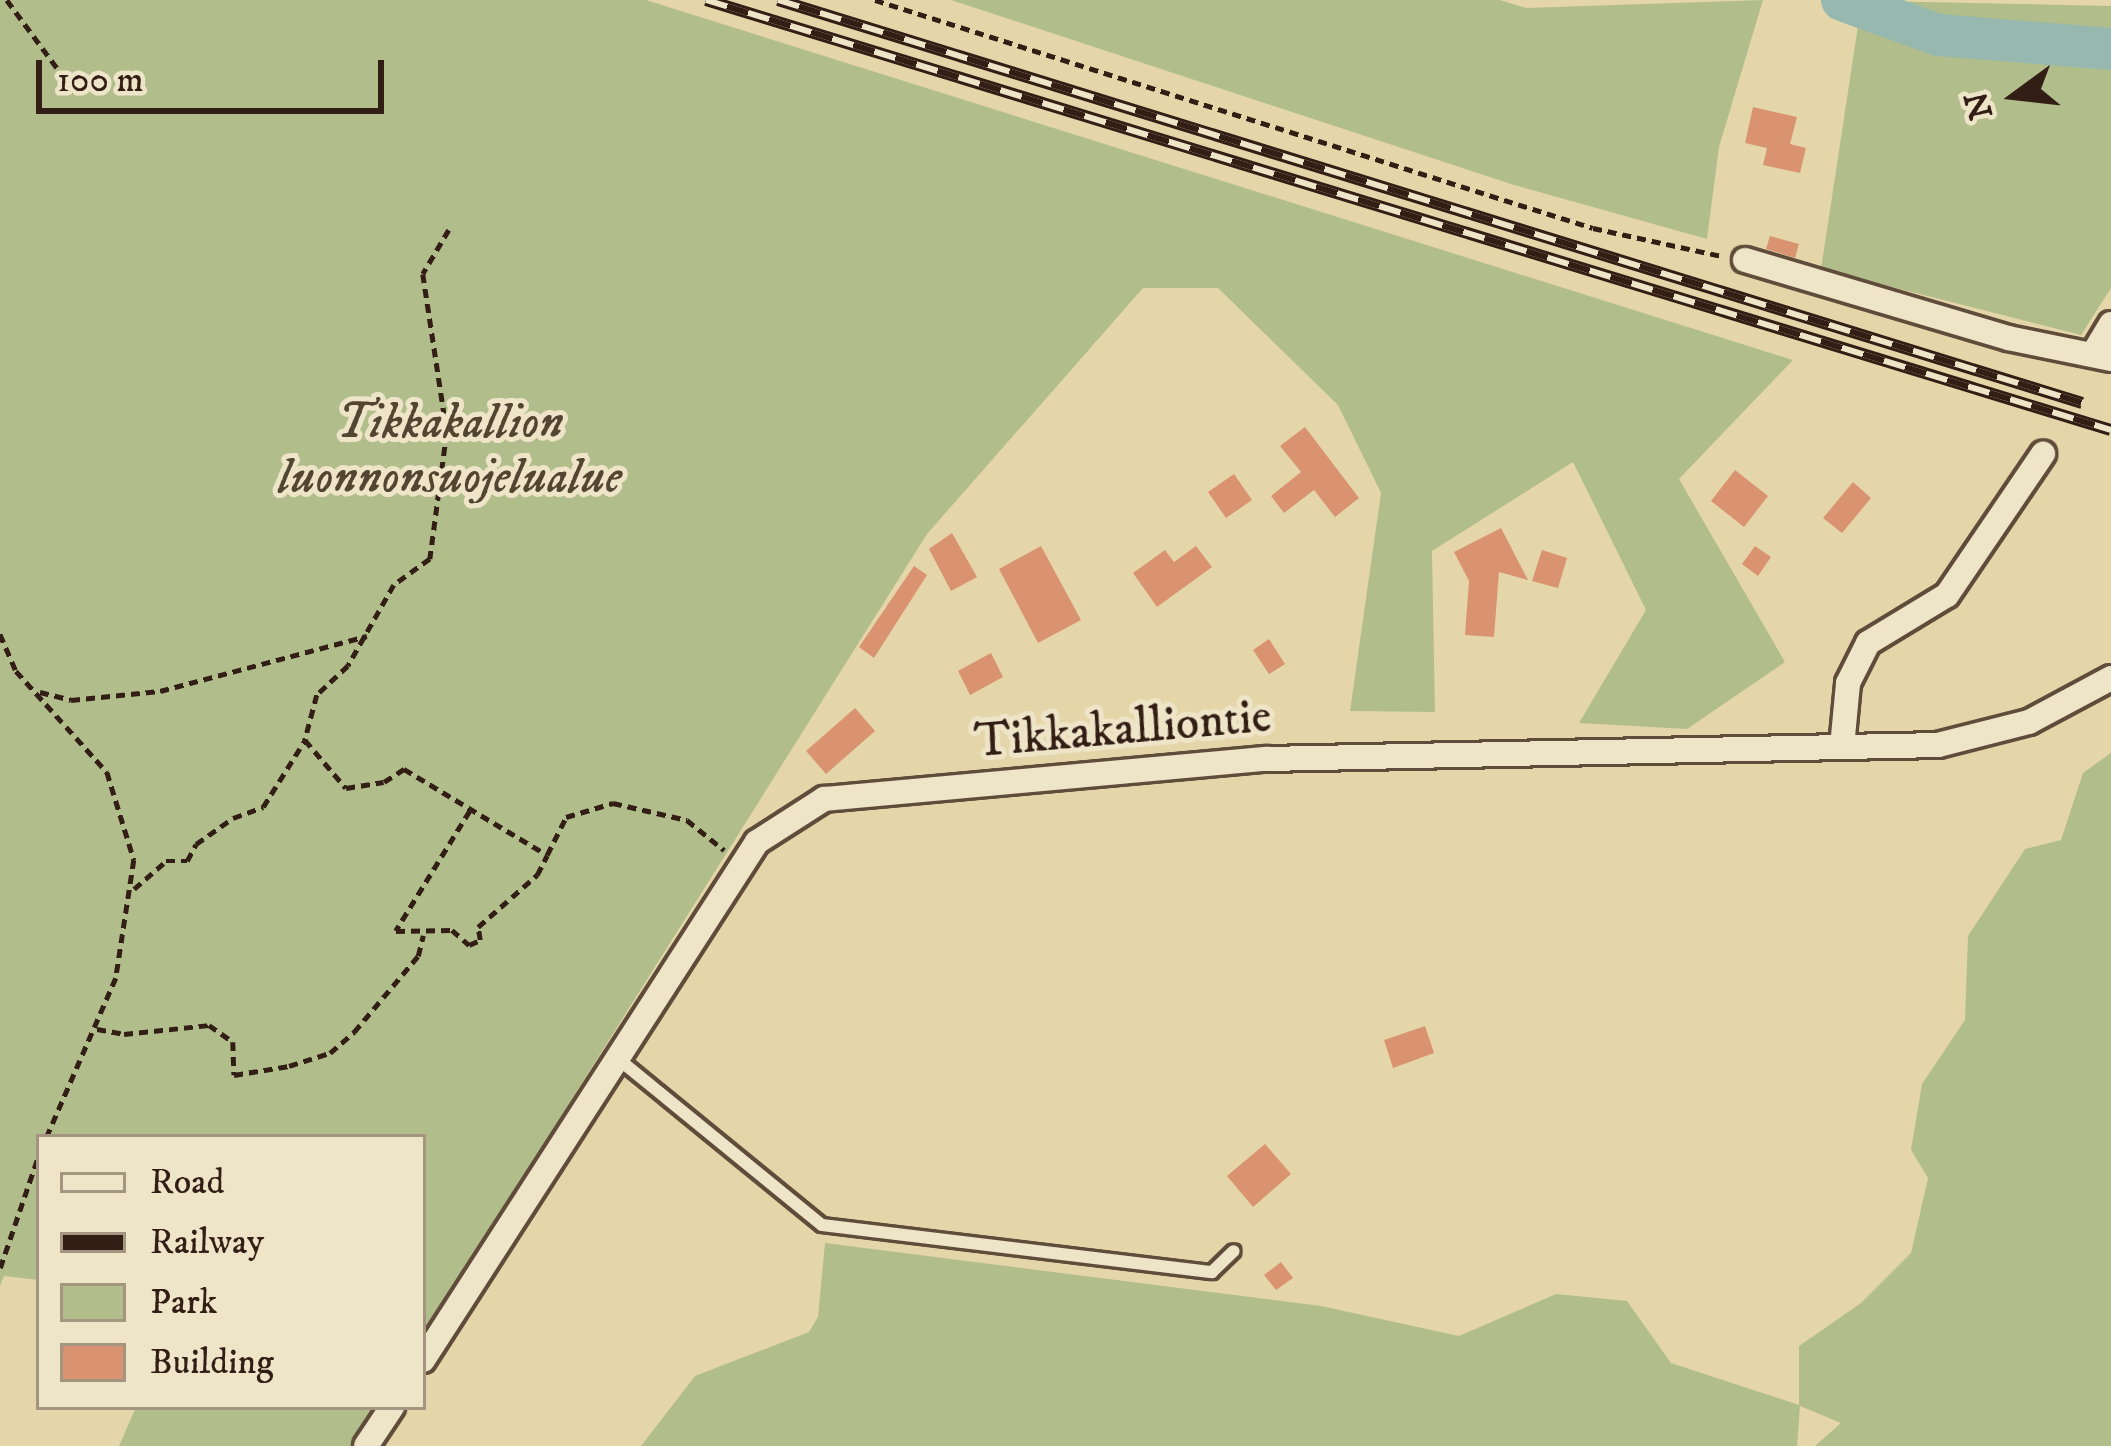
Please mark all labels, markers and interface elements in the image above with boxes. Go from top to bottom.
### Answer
scale bar [42,36,390,110]
north arrow [1955,36,2075,156]
text: 100 m [57,58,144,103]
text: N [1956,87,2003,124]
park label: Tikkakallion luonnonsuojelualue [278,394,622,507]
street label: Tikkakalliontie [972,688,1274,772]
legend [36,1134,426,1410]
text: Road [150,1160,225,1205]
text: Railway [150,1220,264,1265]
text: Park [150,1280,217,1325]
text: Building [150,1340,274,1385]

